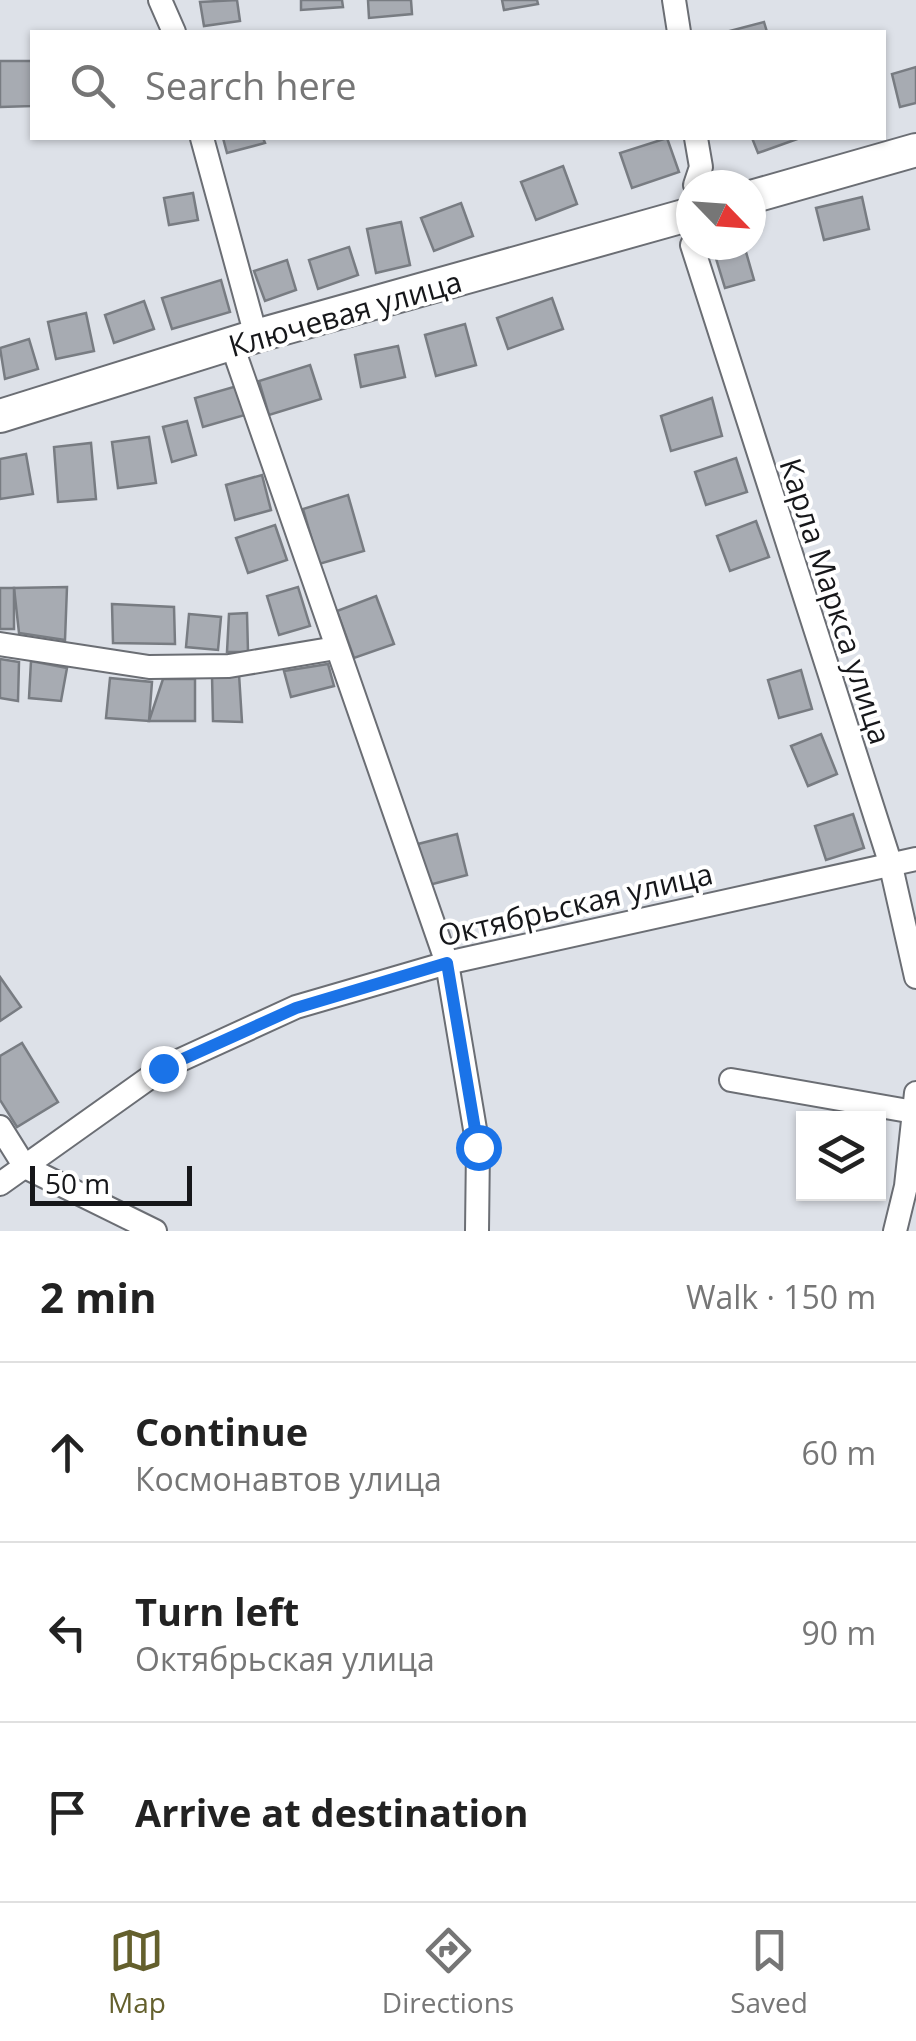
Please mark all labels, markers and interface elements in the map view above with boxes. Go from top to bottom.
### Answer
search box [30,30,886,140]
icon: search [65,58,120,113]
text: Search here [145,59,357,111]
north arrow [676,170,766,260]
street label: Ключевая улица [224,260,466,366]
street label: Карла Маркса улица [770,453,902,749]
street label: Октябрьская улица [433,852,717,956]
route end [141,1046,187,1092]
map controls [796,1111,886,1201]
button: layers [796,1111,886,1201]
route start [456,1125,502,1171]
scale bar [30,1161,192,1206]
text: 50 m [45,1164,110,1202]
text: 2 min [40,1268,157,1325]
text: Walk · 150 m [686,1275,876,1318]
text: Continue [135,1405,308,1457]
icon: ahead [40,1425,95,1480]
text: 60 m [801,1431,876,1474]
text: Космонавтов улица [135,1457,442,1500]
text: Turn left [135,1585,299,1637]
icon: left [40,1605,95,1660]
text: 90 m [801,1611,876,1654]
text: Октябрьская улица [135,1637,435,1680]
icon: arrive [40,1785,95,1840]
text: Arrive at destination [135,1786,529,1838]
tab: Map [108,1923,166,2021]
tab: Directions [382,1923,514,2021]
tab: Saved [730,1923,808,2021]

